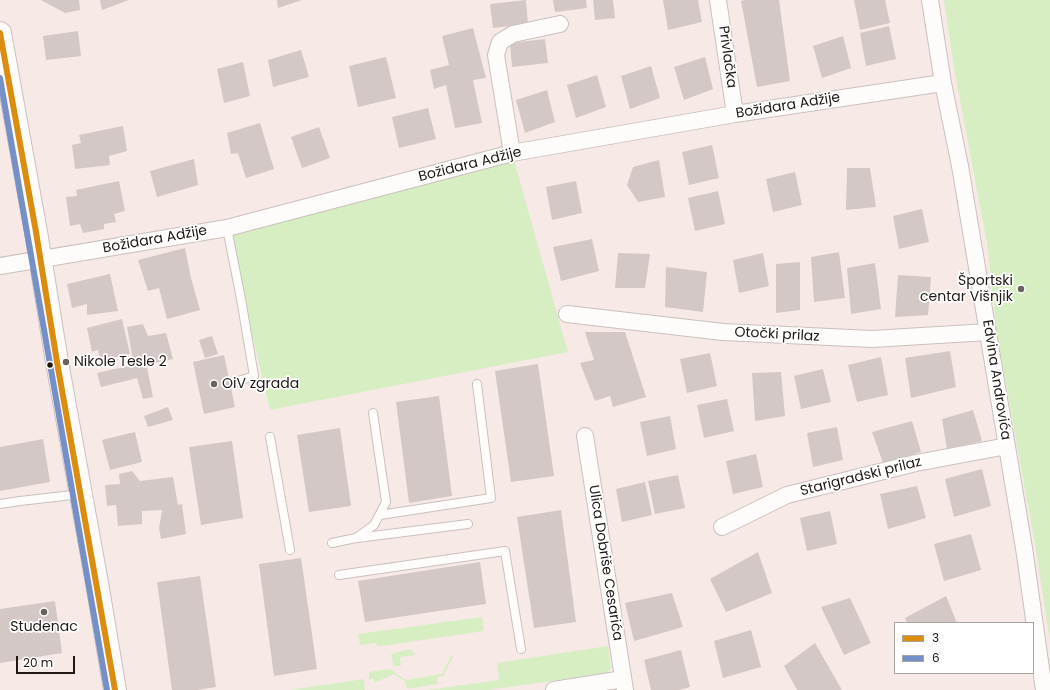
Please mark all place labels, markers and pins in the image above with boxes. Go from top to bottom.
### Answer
place label: Športski centar Višnjik [920,273,1013,306]
marker: Športski centar Višnjik [1016,284,1026,294]
place label: Nikole Tesle 2 [74,354,167,370]
marker: Nikole Tesle 2 [61,357,71,367]
unlabelled marker [45,360,55,370]
place label: OiV zgrada [222,376,299,392]
marker: OiV zgrada [209,379,219,389]
marker: Studenac [39,607,49,617]
place label: Studenac [10,619,78,635]

